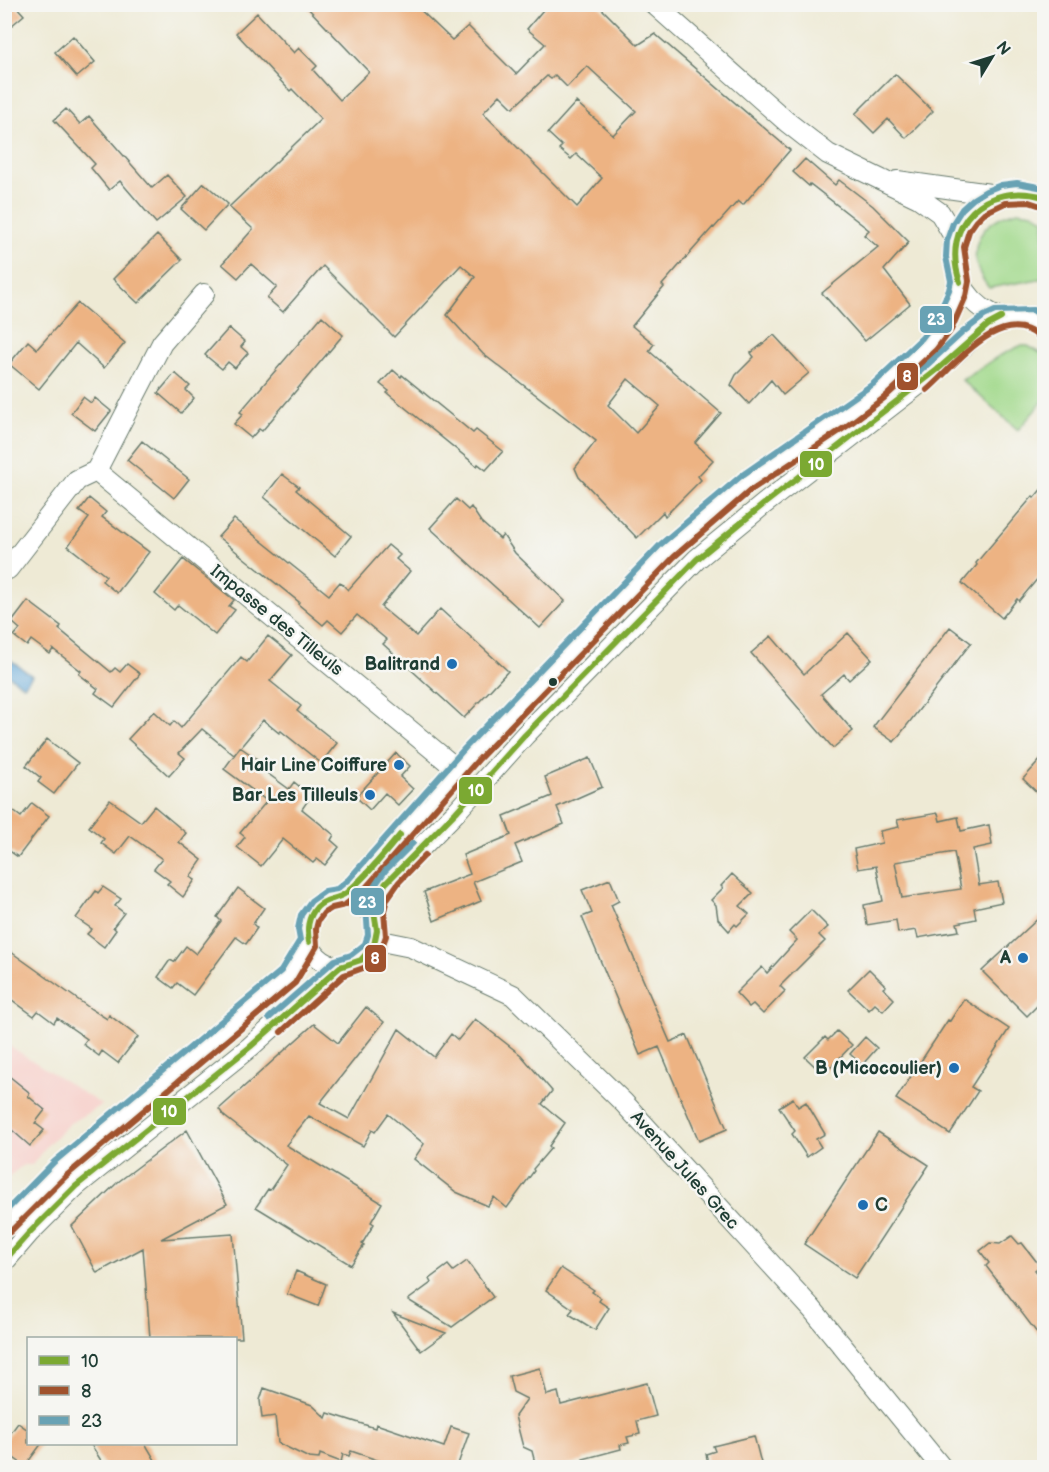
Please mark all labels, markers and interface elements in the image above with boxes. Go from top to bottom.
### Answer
north arrow [962,27,1022,87]
text: N [991,38,1014,59]
line badge: 23 [919,305,953,334]
text: 23 [927,311,945,330]
line badge: 8 [896,362,919,391]
text: 8 [902,368,912,387]
line badge: 10 [799,450,833,478]
text: 10 [808,456,824,475]
street label: Impasse des Tilleuls [206,560,347,680]
place label: Balitrand [364,654,440,675]
marker: Balitrand [445,657,459,671]
unlabelled marker [547,676,559,688]
place label: Hair Line Coiffure [241,755,387,776]
marker: Hair Line Coiffure [392,758,406,772]
line badge: 10 [458,776,493,805]
text: 10 [468,782,484,801]
place label: Bar Les Tilleuls [232,785,358,806]
marker: Bar Les Tilleuls [363,788,377,802]
line badge: 23 [350,887,385,916]
text: 23 [358,894,376,913]
line badge: 8 [364,944,387,973]
place label: A [999,948,1012,969]
text: 8 [370,950,380,969]
marker: A [1016,951,1030,965]
place label: B (Micocoulier) [815,1058,942,1079]
marker: B (Micocoulier) [947,1061,961,1075]
line badge: 10 [152,1097,187,1126]
text: 10 [161,1103,177,1122]
street label: Avenue Jules Grec [626,1107,743,1234]
place label: C [875,1195,888,1216]
marker: C [856,1198,870,1212]
legend [27,1337,237,1445]
text: 10 [81,1351,99,1372]
text: 8 [81,1381,92,1402]
text: 23 [81,1411,102,1432]

